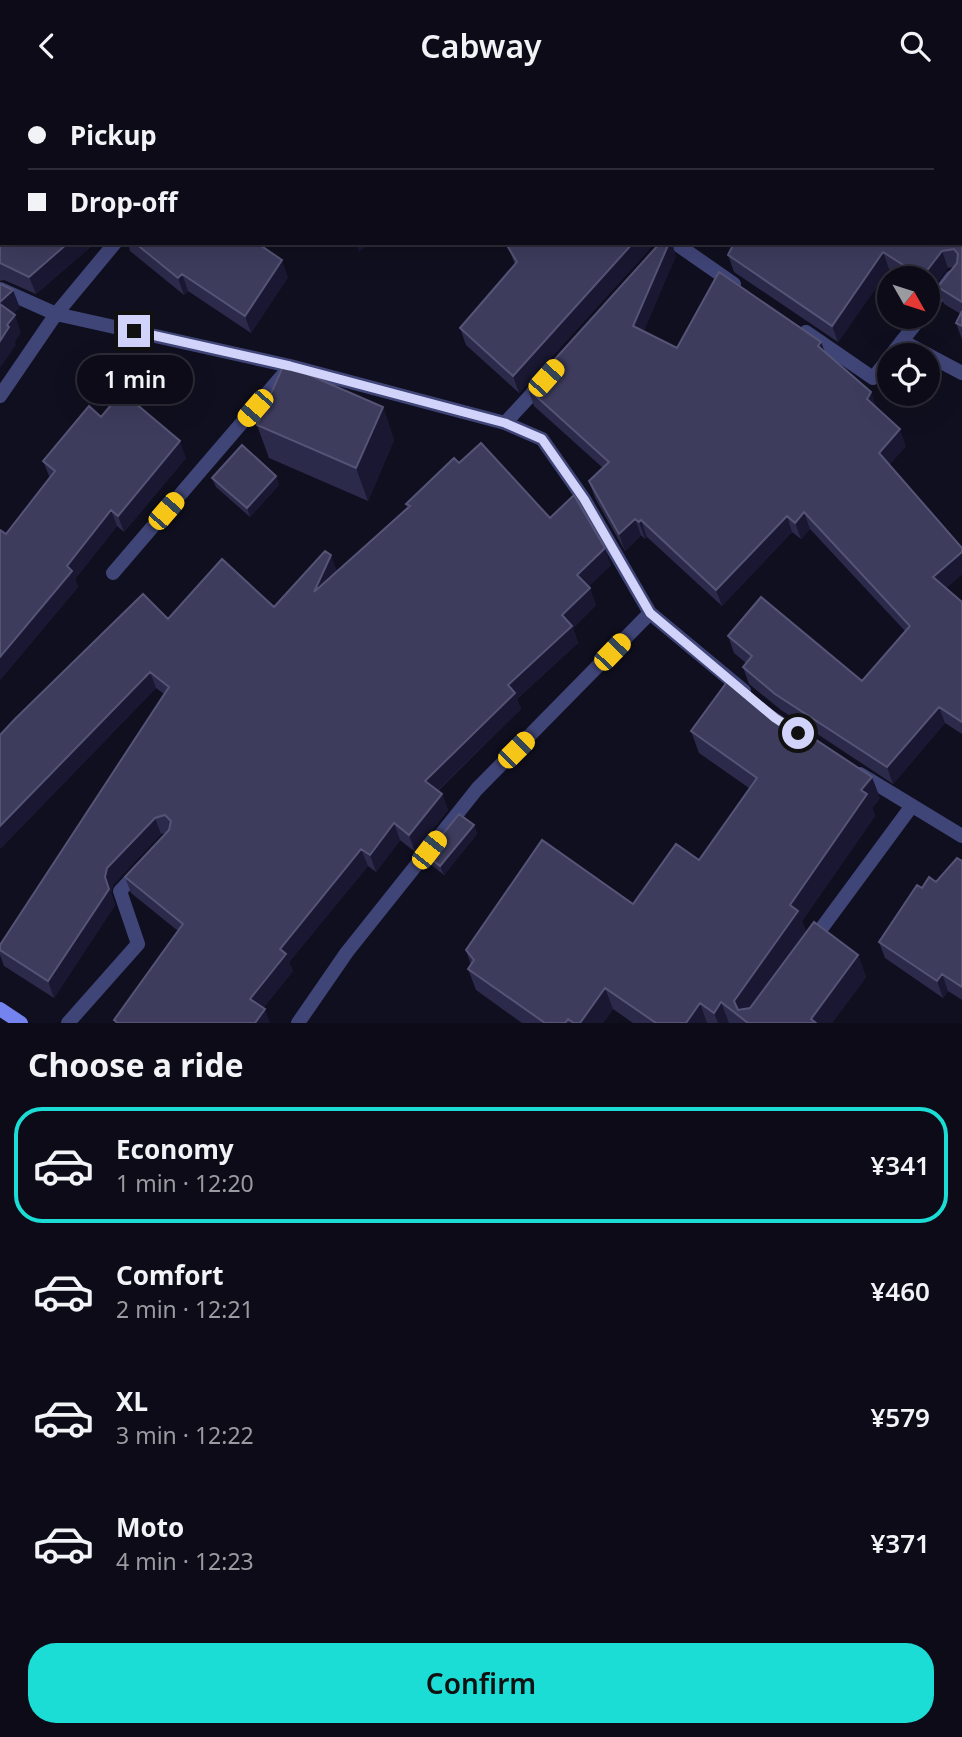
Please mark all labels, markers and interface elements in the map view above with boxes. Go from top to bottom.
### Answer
text: Cabway [420,24,542,67]
icon: back [28,27,66,65]
icon: search [896,27,934,65]
text: Pickup [70,117,157,153]
text: Drop-off [70,184,177,220]
north arrow [877,266,940,329]
map controls [877,266,940,406]
route end [118,315,150,347]
button: locate [877,343,940,406]
callout: 1 min [76,355,192,405]
car [525,355,568,401]
text: 1 min [104,363,166,395]
car [234,385,277,431]
car [145,488,188,534]
car [590,630,635,674]
route start [782,717,814,749]
car [494,728,539,772]
car [408,827,451,873]
text: Choose a ride [28,1043,244,1086]
text: Economy [116,1131,234,1167]
icon: car [32,1134,95,1197]
text: ¥341 [871,1147,930,1183]
text: 1 min · 12:20 [116,1167,254,1199]
text: Comfort [116,1257,224,1293]
icon: car [32,1260,95,1323]
text: ¥460 [871,1273,930,1309]
text: 2 min · 12:21 [116,1293,254,1325]
text: XL [116,1383,148,1419]
icon: car [32,1386,95,1449]
text: ¥579 [871,1399,930,1435]
text: 3 min · 12:22 [116,1419,254,1451]
text: Moto [116,1509,184,1545]
icon: car [32,1512,95,1575]
text: ¥371 [871,1525,930,1561]
text: 4 min · 12:23 [116,1545,254,1577]
button: Confirm [28,1643,934,1723]

